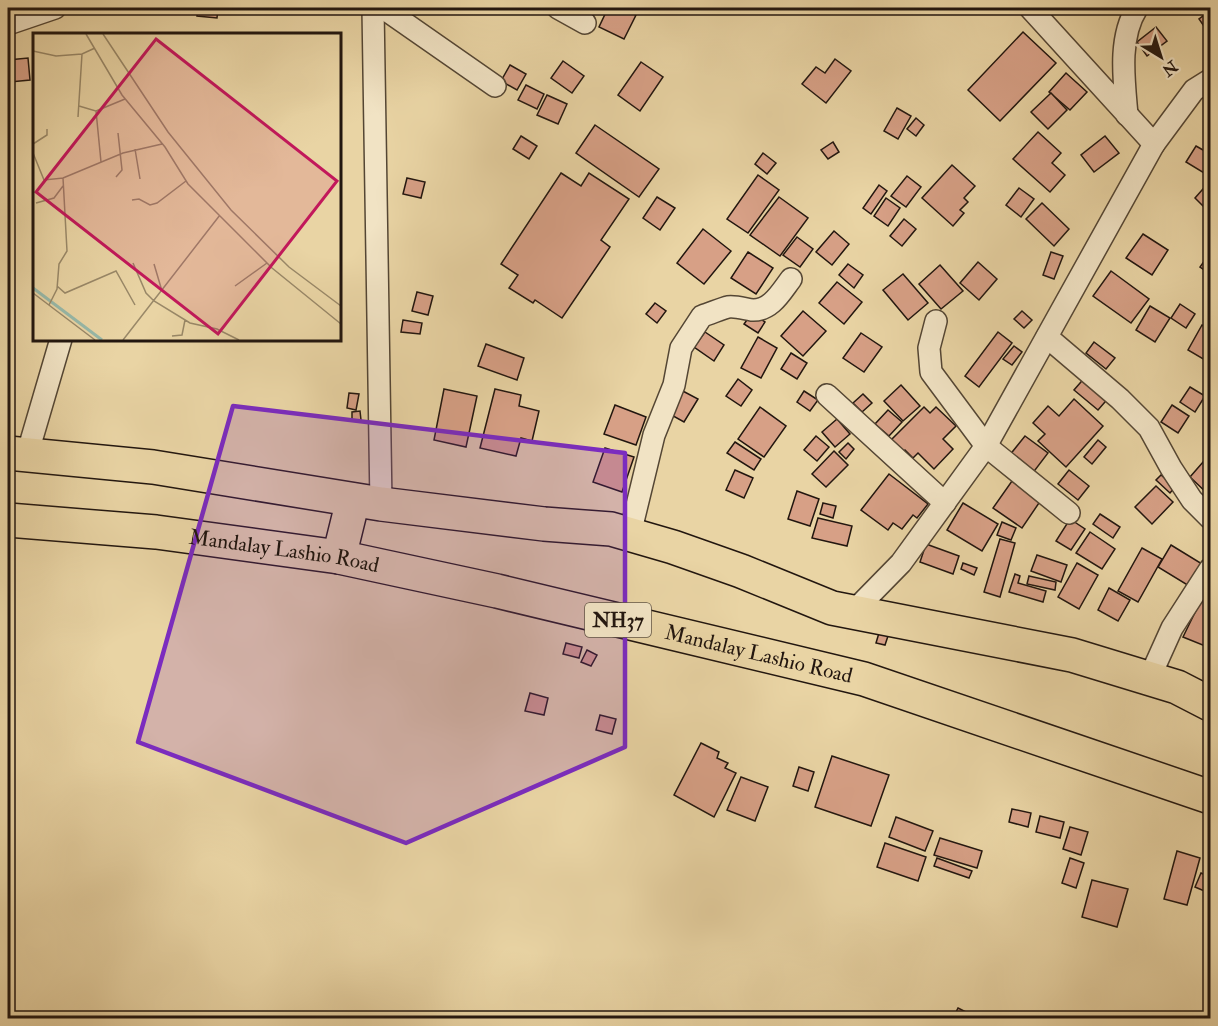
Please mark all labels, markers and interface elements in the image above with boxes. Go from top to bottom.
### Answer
north arrow [1131,27,1191,87]
inset map [33,33,340,340]
text: N [1157,55,1182,81]
street label: Mandalay Lashio Road [187,524,382,579]
road number: NH37 [585,603,651,637]
street label: Mandalay Lashio Road [662,619,856,690]

